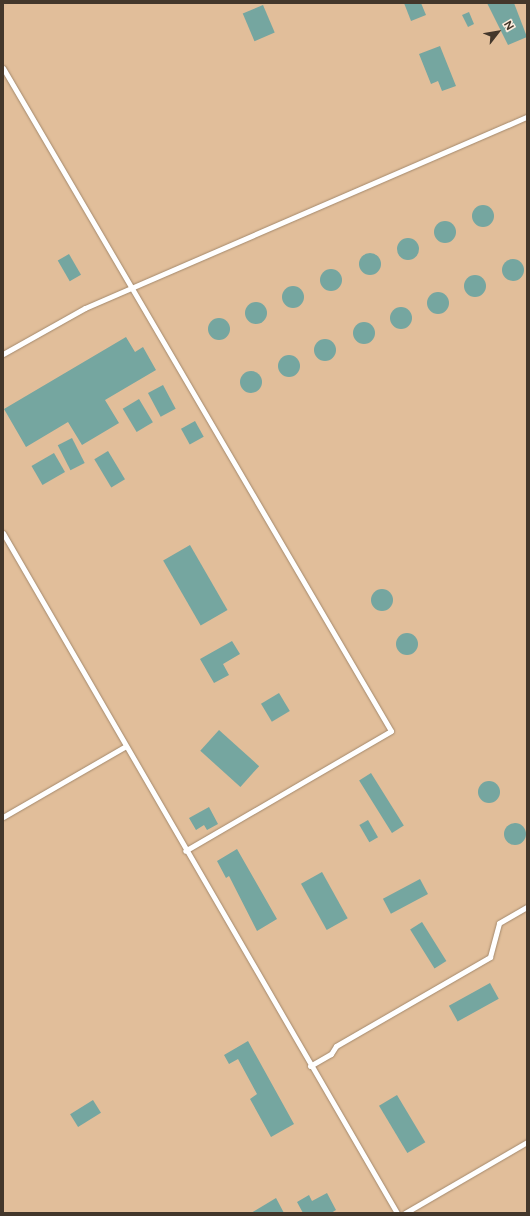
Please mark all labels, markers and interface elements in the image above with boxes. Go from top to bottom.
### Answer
north arrow [478,12,518,52]
text: N [501,19,516,33]

